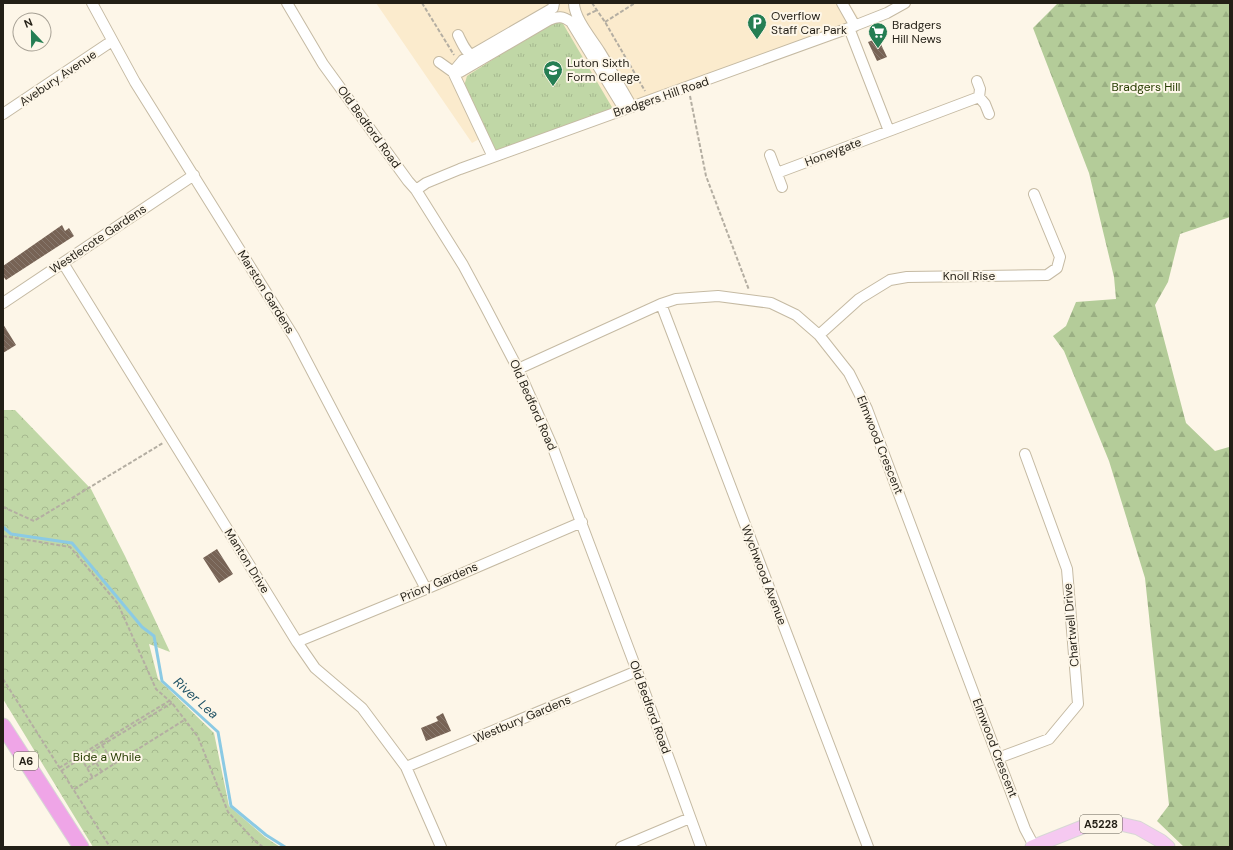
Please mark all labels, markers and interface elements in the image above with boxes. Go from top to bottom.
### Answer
place label: Overflow Staff Car Park [771,8,847,38]
north arrow [12,12,52,52]
parking icon: Overflow Staff Car Park [746,12,768,40]
text: N [22,15,35,31]
place label: Bradgers Hill News [892,17,942,47]
supermarket icon: Bradgers Hill News [867,21,889,49]
street label: Avebury Avenue [16,46,100,110]
place label: Luton Sixth Form College [567,55,640,85]
school or university icon: Luton Sixth Form College [542,59,564,87]
street label: Bradgers Hill Road [611,73,711,121]
park label: Bradgers Hill [1111,79,1181,95]
street label: Old Bedford Road [334,83,404,171]
street label: Honeygate [802,134,864,170]
street label: Westlecote Gardens [47,201,149,277]
street label: Marston Gardens [234,247,298,337]
street label: Knoll Rise [943,268,995,284]
street label: Old Bedford Road [506,357,560,453]
street label: Elmwood Crescent [853,393,907,497]
street label: Wychwood Avenue [738,523,791,628]
street label: Manton Drive [221,526,273,597]
street label: Priory Gardens [398,558,480,606]
street label: Chartwell Drive [1059,582,1083,667]
street label: Old Bedford Road [626,658,674,756]
water label: River Lea [170,673,222,723]
street label: Westbury Gardens [471,691,573,747]
street label: Elmwood Crescent [969,696,1021,800]
park label: Bide a While [73,749,141,765]
road number: A6 [14,752,38,770]
road number: A5228 [1080,815,1122,833]

